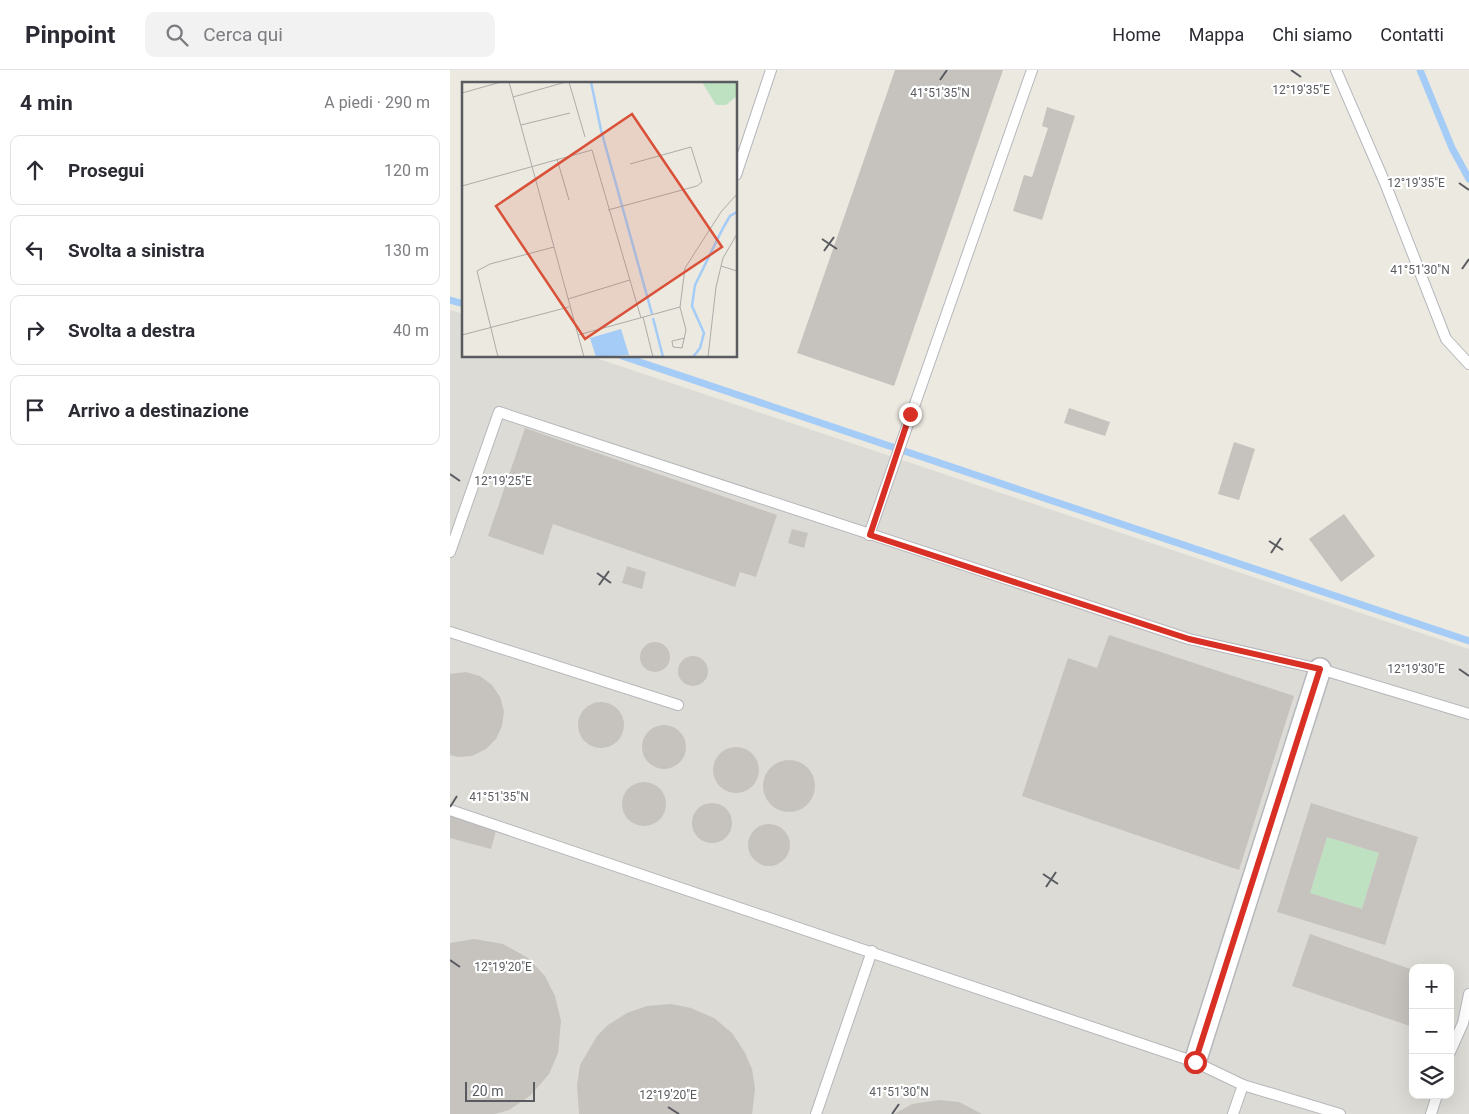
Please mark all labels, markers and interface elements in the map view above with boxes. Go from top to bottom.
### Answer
search box [145,12,495,57]
text: Pinpoint [25,21,115,49]
icon: search [163,21,191,49]
text: Cerca qui [203,23,283,46]
text: Home [1112,24,1161,45]
text: Mappa [1189,24,1244,45]
text: Chi siamo [1272,24,1352,45]
text: Contatti [1380,24,1444,45]
inset map [462,82,738,358]
text: 12°19'35"E [1272,83,1330,97]
text: 41°51'35"N [910,86,970,100]
text: 4 min [20,91,73,115]
text: A piedi · 290 m [324,93,430,112]
icon: ahead [21,156,49,184]
text: Prosegui [68,159,144,182]
text: 120 m [384,161,429,180]
text: 12°19'35"E [1387,176,1445,190]
icon: left [21,236,49,264]
text: Svolta a sinistra [68,239,205,262]
text: 130 m [384,241,429,260]
text: 41°51'30"N [1390,263,1450,277]
icon: right [21,316,49,344]
text: Svolta a destra [68,319,195,342]
text: 40 m [393,321,429,340]
icon: arrive [21,396,49,424]
text: Arrivo a destinazione [68,399,249,422]
route end [899,403,922,426]
text: 12°19'25"E [474,474,532,488]
text: 12°19'30"E [1387,662,1445,676]
text: 41°51'35"N [469,790,529,804]
text: 12°19'20"E [474,960,532,974]
map controls [1409,964,1454,1099]
button: + [1409,964,1454,1009]
button: − [1409,1009,1454,1054]
route start [1184,1051,1207,1074]
button: layers [1409,1054,1454,1099]
scale bar [465,1079,535,1102]
text: 20 m [472,1083,504,1099]
text: 41°51'30"N [869,1085,929,1099]
text: 12°19'20"E [639,1088,697,1102]

